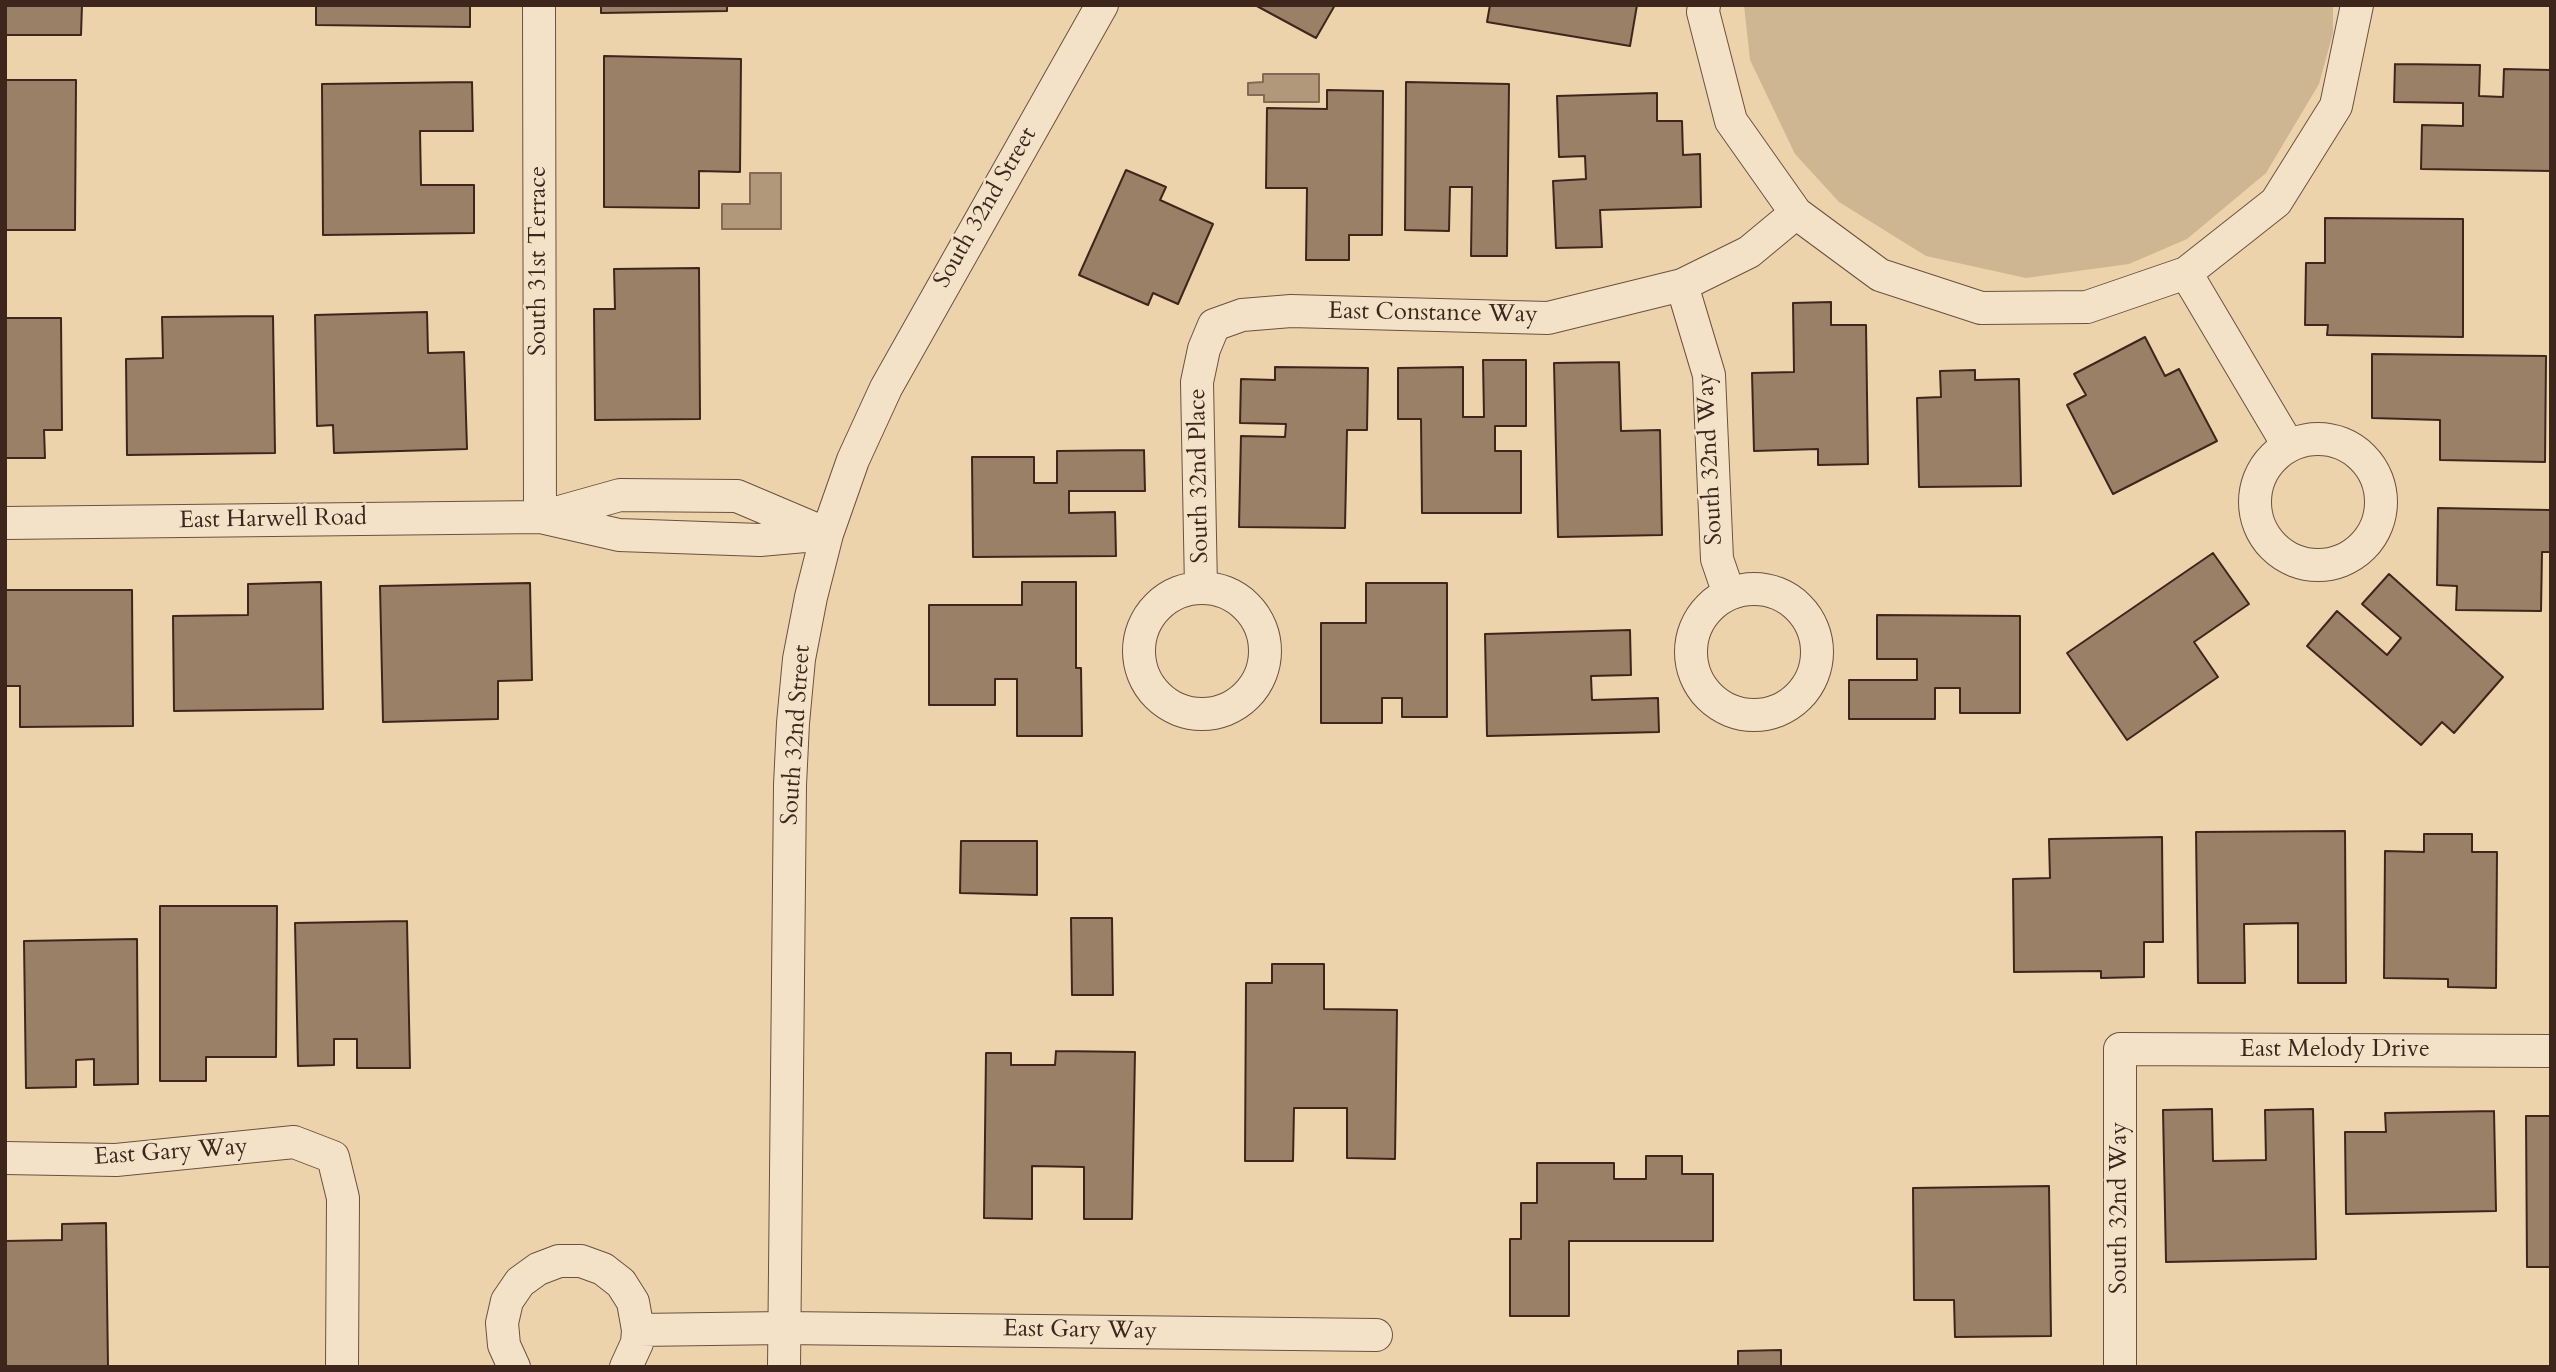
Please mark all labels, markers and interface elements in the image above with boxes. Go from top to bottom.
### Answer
street label: South 32nd Street [928,123,1044,293]
street label: South 31st Terrace [525,166,553,356]
street label: East Constance Way [1328,298,1538,330]
street label: South 32nd Way [1692,372,1730,546]
street label: South 32nd Place [1184,388,1216,564]
street label: East Harwell Road [179,504,367,536]
street label: South 32nd Street [776,644,818,826]
street label: East Melody Drive [2240,1036,2430,1064]
street label: South 32nd Way [2106,1122,2134,1294]
street label: East Gary Way [93,1133,249,1173]
street label: East Gary Way [1003,1315,1157,1347]

